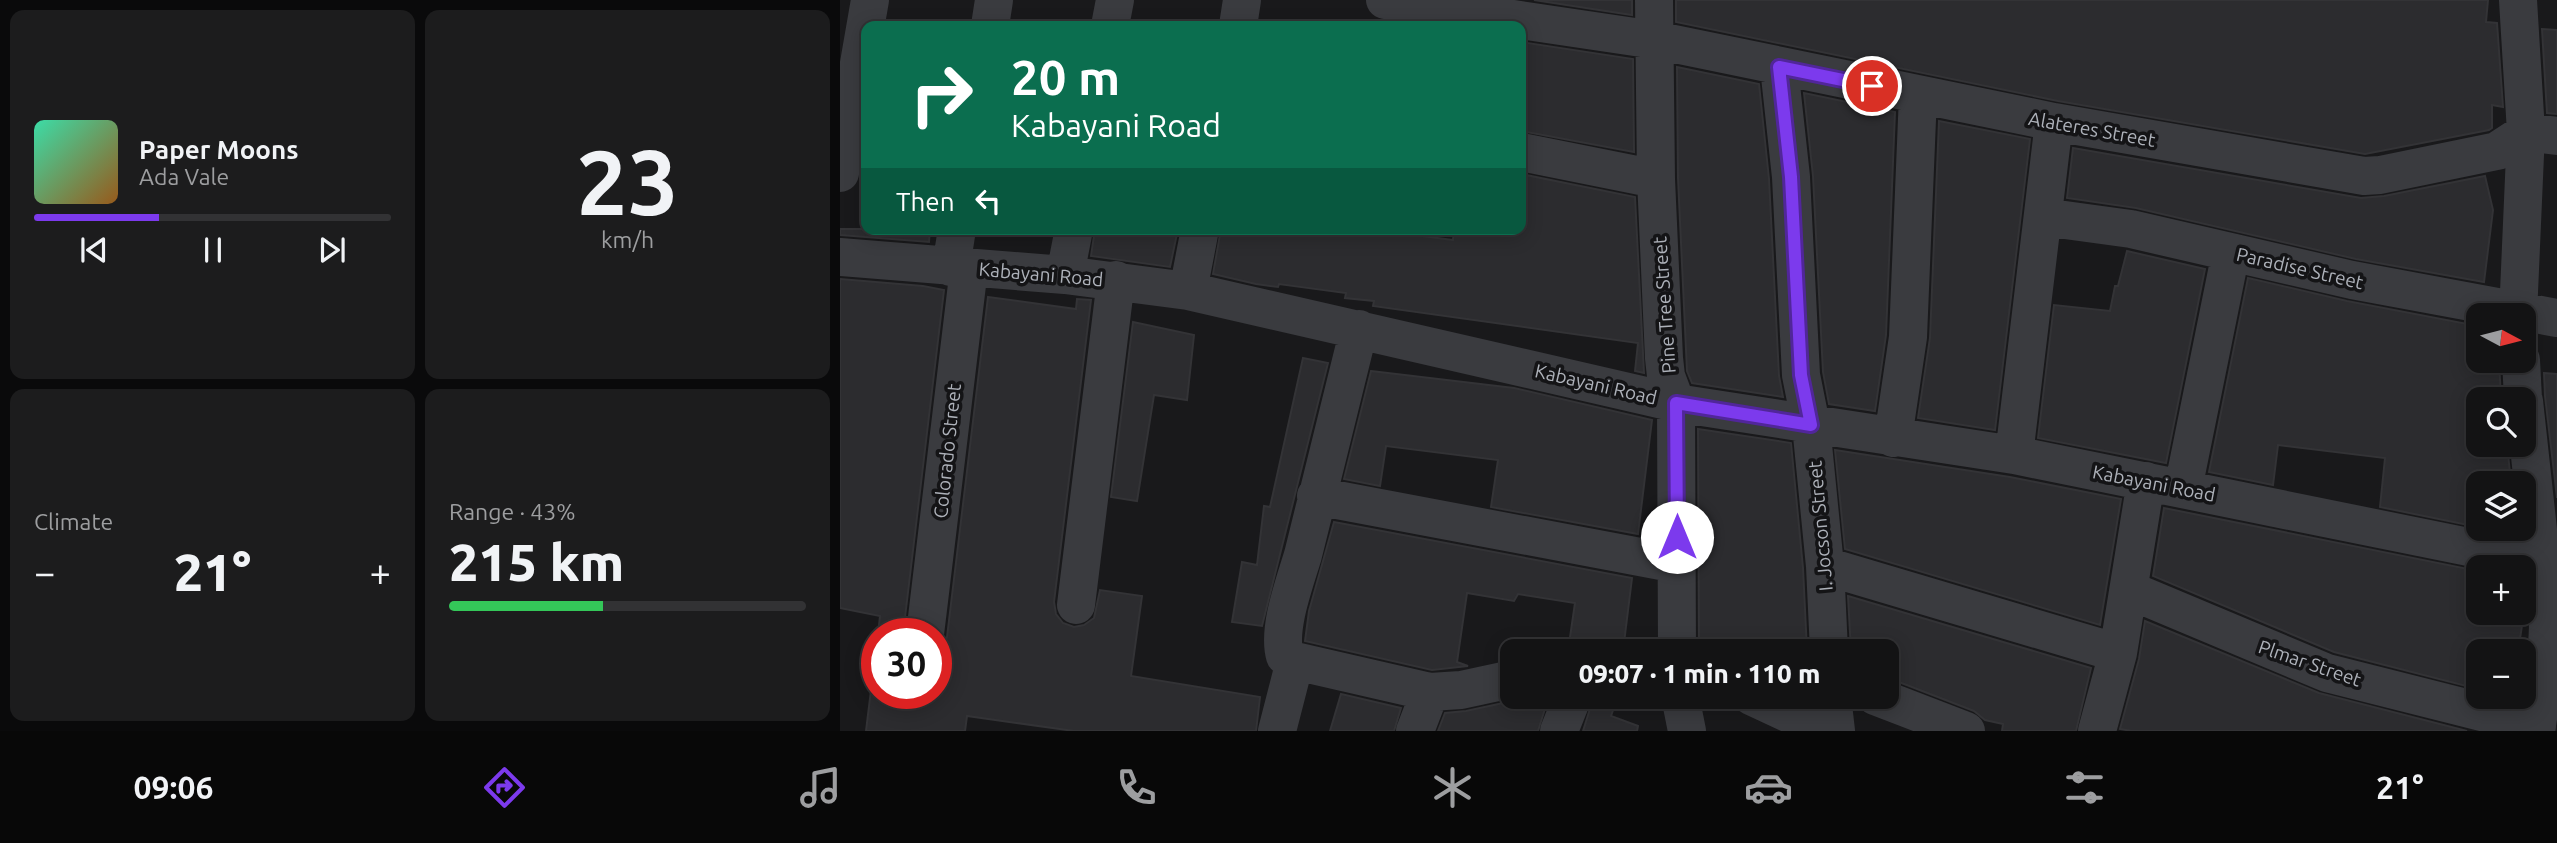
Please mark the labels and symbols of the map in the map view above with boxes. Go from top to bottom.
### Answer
pin [1842,56,1902,116]
street label: Alateres Street [2027,107,2158,151]
street label: Pine Tree Street [1648,235,1680,374]
street label: Paradise Street [2234,243,2366,293]
street label: Kabayani Road [978,258,1104,290]
north arrow [2466,303,2536,373]
street label: Kabayani Road [1533,359,1659,409]
street label: Colorado Street [929,382,965,519]
street label: I. Jocson Street [1803,459,1837,592]
street label: Kabayani Road [2091,460,2217,506]
position arrow [1640,500,1714,574]
speed limit sign: 30 [861,618,952,709]
street label: Plmar Street [2256,635,2365,691]

